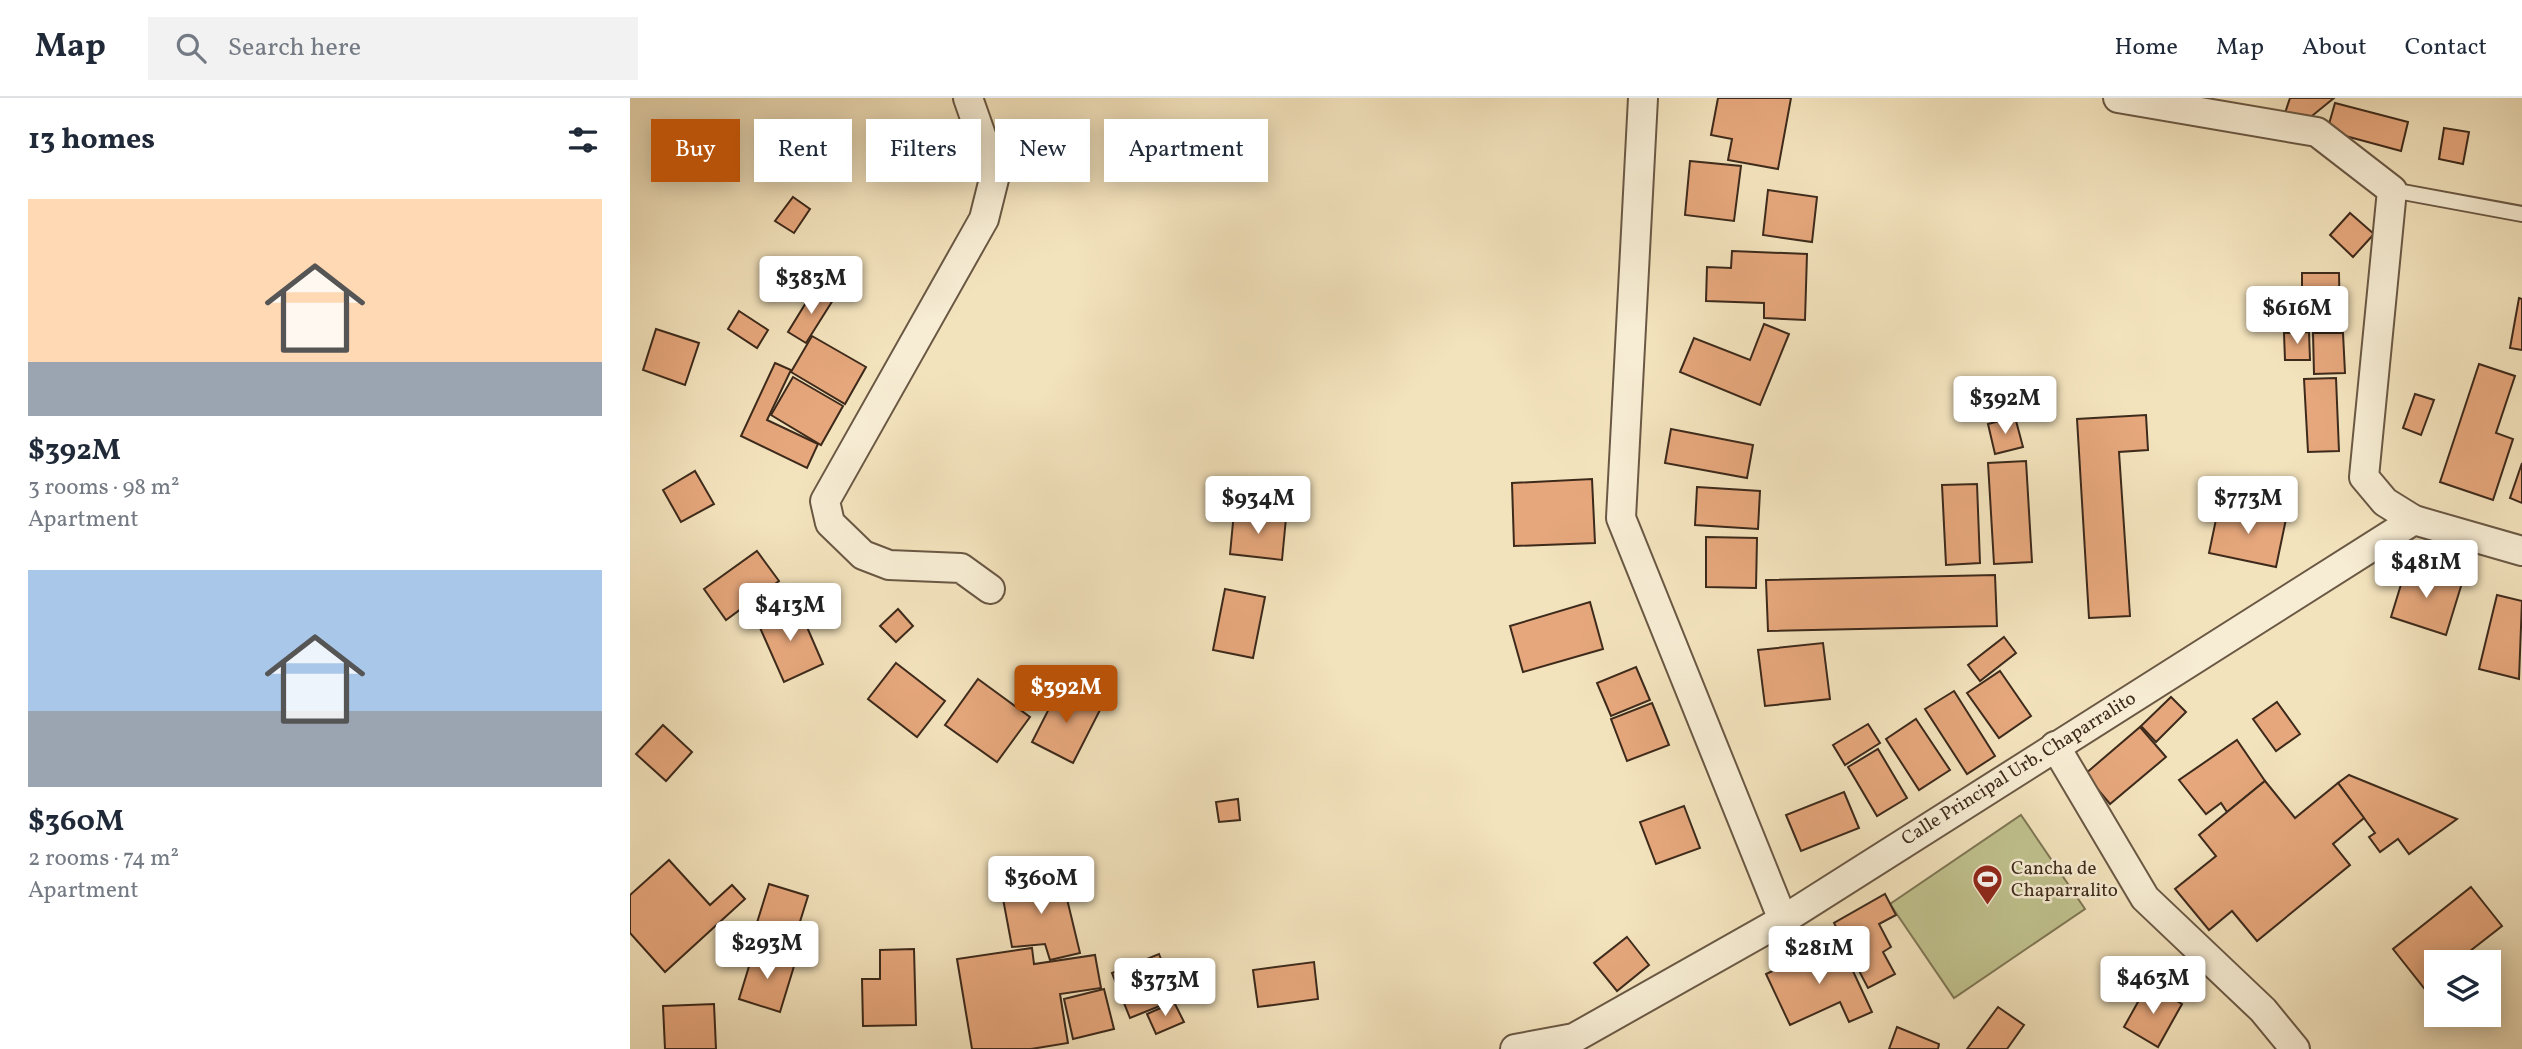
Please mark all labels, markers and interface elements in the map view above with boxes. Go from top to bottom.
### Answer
search box [148,17,638,80]
text: Map [35,25,106,71]
icon: search [172,29,210,67]
text: Search here [228,30,361,66]
text: Home [2114,31,2178,65]
text: Map [2216,31,2264,65]
text: About [2302,31,2367,65]
text: Contact [2405,31,2487,65]
text: 13 homes [28,119,155,161]
chip: Buy [651,119,740,182]
chip: Rent [754,119,852,182]
chip: Filters [866,119,981,182]
chip: New [995,119,1090,182]
chip: Apartment [1104,119,1268,182]
icon: filters [564,121,602,159]
icon: home [252,245,378,371]
pin: $383M [762,256,860,316]
text: $383M [775,263,847,295]
pin: $616M [2248,286,2346,346]
text: $616M [2262,293,2332,325]
pin: $392M [1956,376,2054,436]
text: $392M [1969,383,2041,415]
text: $392M [28,430,121,472]
text: 3 rooms · 98 m² [28,472,180,504]
pin: $934M [1209,476,1307,536]
pin: $773M [2199,476,2297,536]
text: $934M [1221,483,1295,515]
text: $773M [2214,483,2282,515]
text: Apartment [28,504,139,536]
pin: $481M [2377,540,2475,600]
text: $481M [2391,547,2461,579]
pin: $413M [741,584,839,643]
text: $413M [755,590,825,622]
icon: home [252,616,378,742]
pin: $392M [1017,666,1115,725]
text: $392M [1030,672,1102,704]
street label: Calle Principal Urb. Chaparralito [1897,686,2141,852]
text: $360M [28,801,124,843]
text: 2 rooms · 74 m² [28,843,179,875]
pin: $360M [992,856,1090,916]
place label: Cancha de Chaparralito [2011,856,2118,904]
text: $360M [1004,863,1078,895]
sports icon: Cancha de Chaparralito [1971,863,2005,907]
text: Apartment [28,875,139,907]
pin: $293M [718,922,816,981]
pin: $281M [1770,926,1868,986]
text: $293M [731,928,803,960]
text: $281M [1785,933,1853,965]
map controls [2424,950,2501,1027]
button: layers [2424,950,2501,1027]
pin: $463M [2104,956,2202,1016]
pin: $373M [1116,958,1214,1018]
text: $463M [2116,963,2190,995]
text: $373M [1130,965,1200,997]

